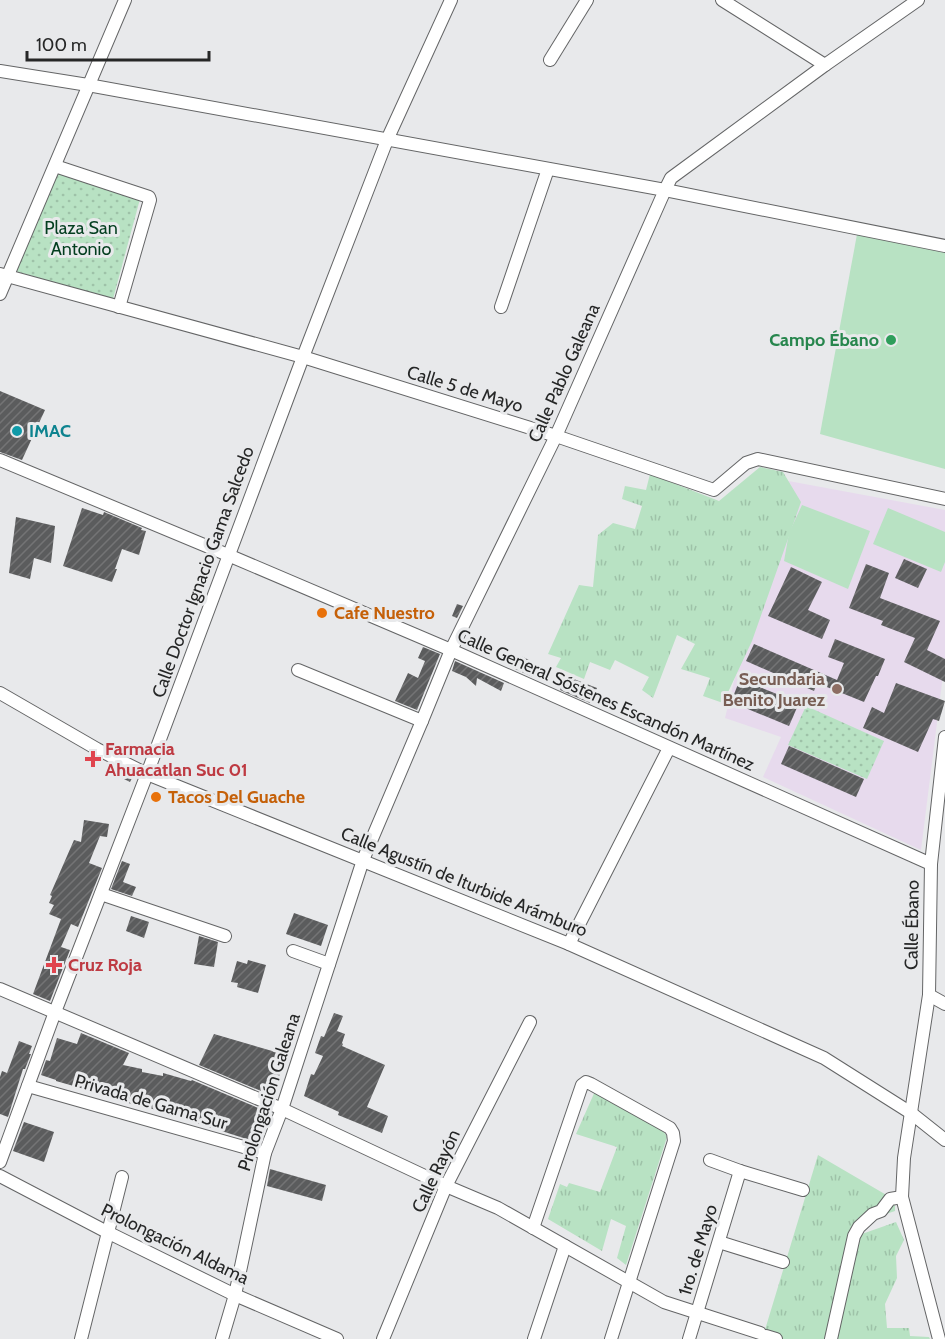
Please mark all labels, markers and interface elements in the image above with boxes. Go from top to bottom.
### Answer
scale bar [27,24,208,62]
text: 100 m [36,34,87,56]
park label: Plaza San Antonio [44,217,118,260]
street label: Calle Pablo Galeana [524,300,605,446]
place label: Campo Ébano [769,329,879,351]
marker: Campo Ébano [884,333,898,347]
street label: Calle 5 de Mayo [404,361,526,417]
place label: IMAC [29,420,71,442]
marker: IMAC [10,424,24,438]
street label: Calle Doctor Ignacio Gama Salcedo [147,443,259,701]
place label: Cafe Nuestro [334,602,435,624]
marker: Cafe Nuestro [315,606,329,620]
street label: Calle General Sóstenes Escandón Martínez [454,624,758,776]
place label: Secundaria Benito Juarez [722,668,825,711]
marker: Secundaria Benito Juarez [830,682,844,696]
place label: Farmacia Ahuacatlan Suc 01 [105,738,248,781]
marker: Farmacia Ahuacatlan Suc 01 [86,752,100,766]
place label: Tacos Del Guache [168,786,305,808]
marker: Tacos Del Guache [149,790,163,804]
street label: Calle Agustín de Iturbide Arámburo [337,822,591,942]
street label: Calle Ébano [900,880,924,970]
place label: Cruz Roja [68,954,142,976]
marker: Cruz Roja [45,956,63,974]
street label: Prolongación Galeana [233,1010,305,1174]
street label: Privada de Gama Sur [72,1070,230,1134]
street label: Calle Rayón [407,1126,465,1216]
street label: Prolongación Aldama [98,1199,253,1289]
street label: 1ro. de Mayo [674,1202,722,1298]

